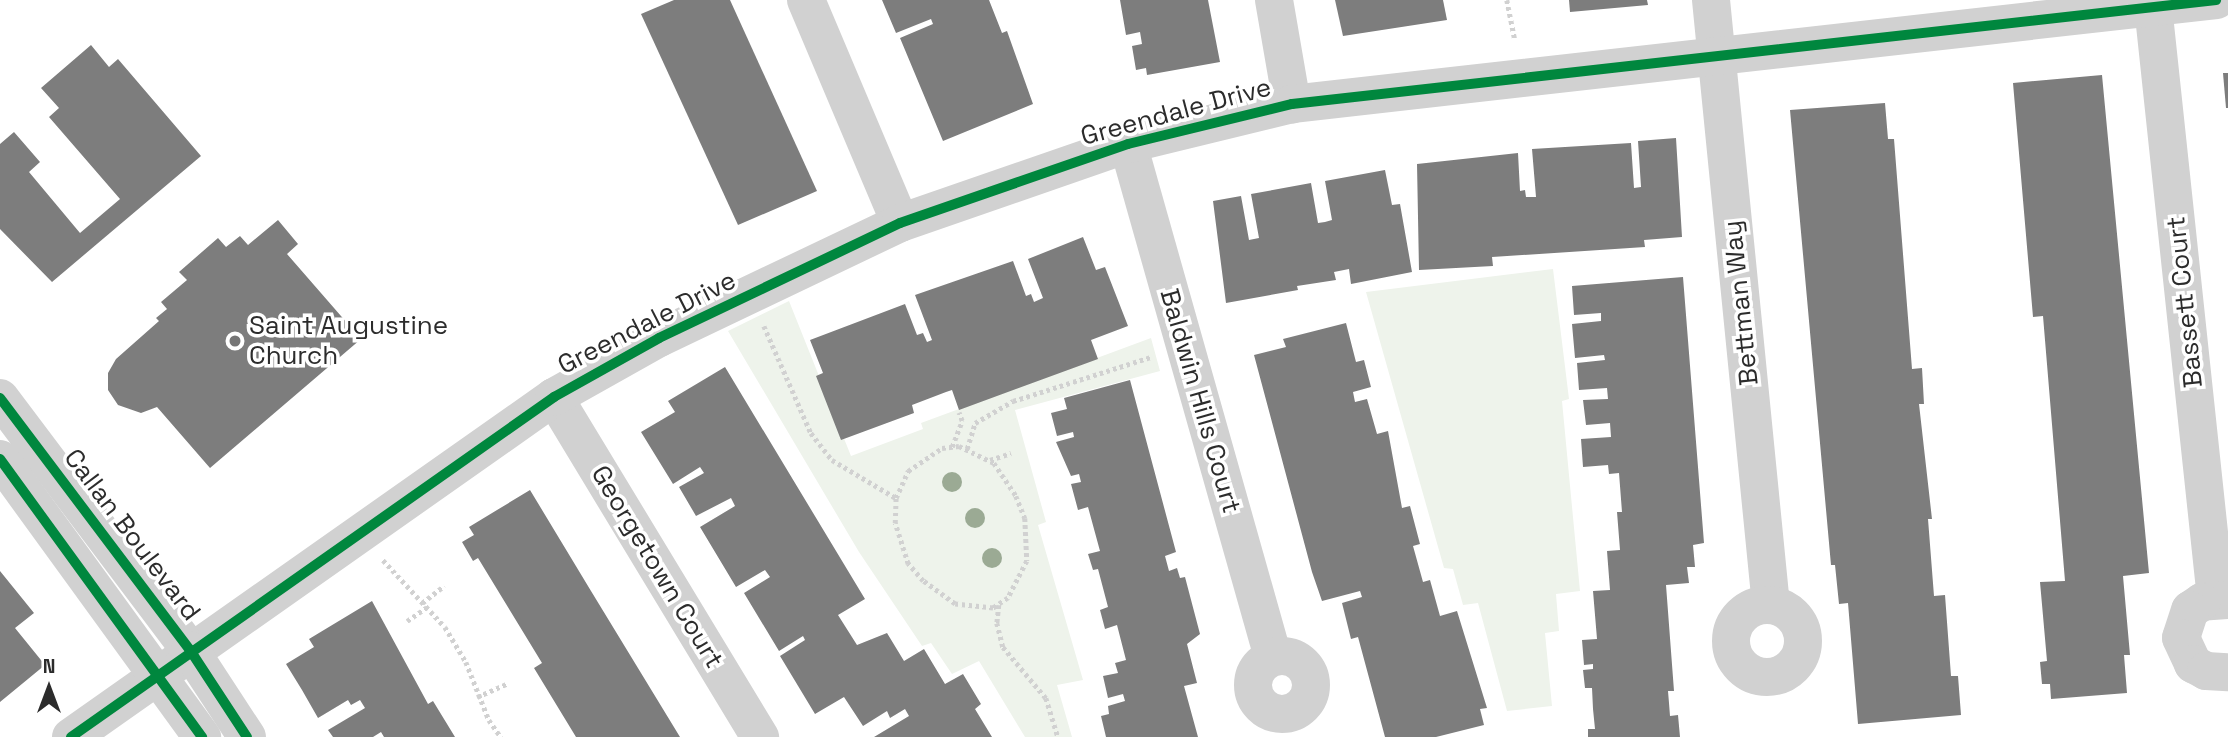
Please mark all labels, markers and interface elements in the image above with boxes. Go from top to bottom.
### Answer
street label: Greendale Drive [1077,72,1275,152]
street label: Bassett Court [2160,215,2210,389]
street label: Bettman Way [1717,219,1765,387]
street label: Greendale Drive [553,265,741,381]
street label: Baldwin Hills Court [1153,285,1247,517]
place label: Saint Augustine Church [249,310,448,372]
marker: Saint Augustine Church [227,333,243,349]
street label: Callan Boulevard [57,443,207,627]
street label: Georgetown Court [584,460,730,674]
north arrow [14,653,84,723]
text: N [43,654,55,679]

